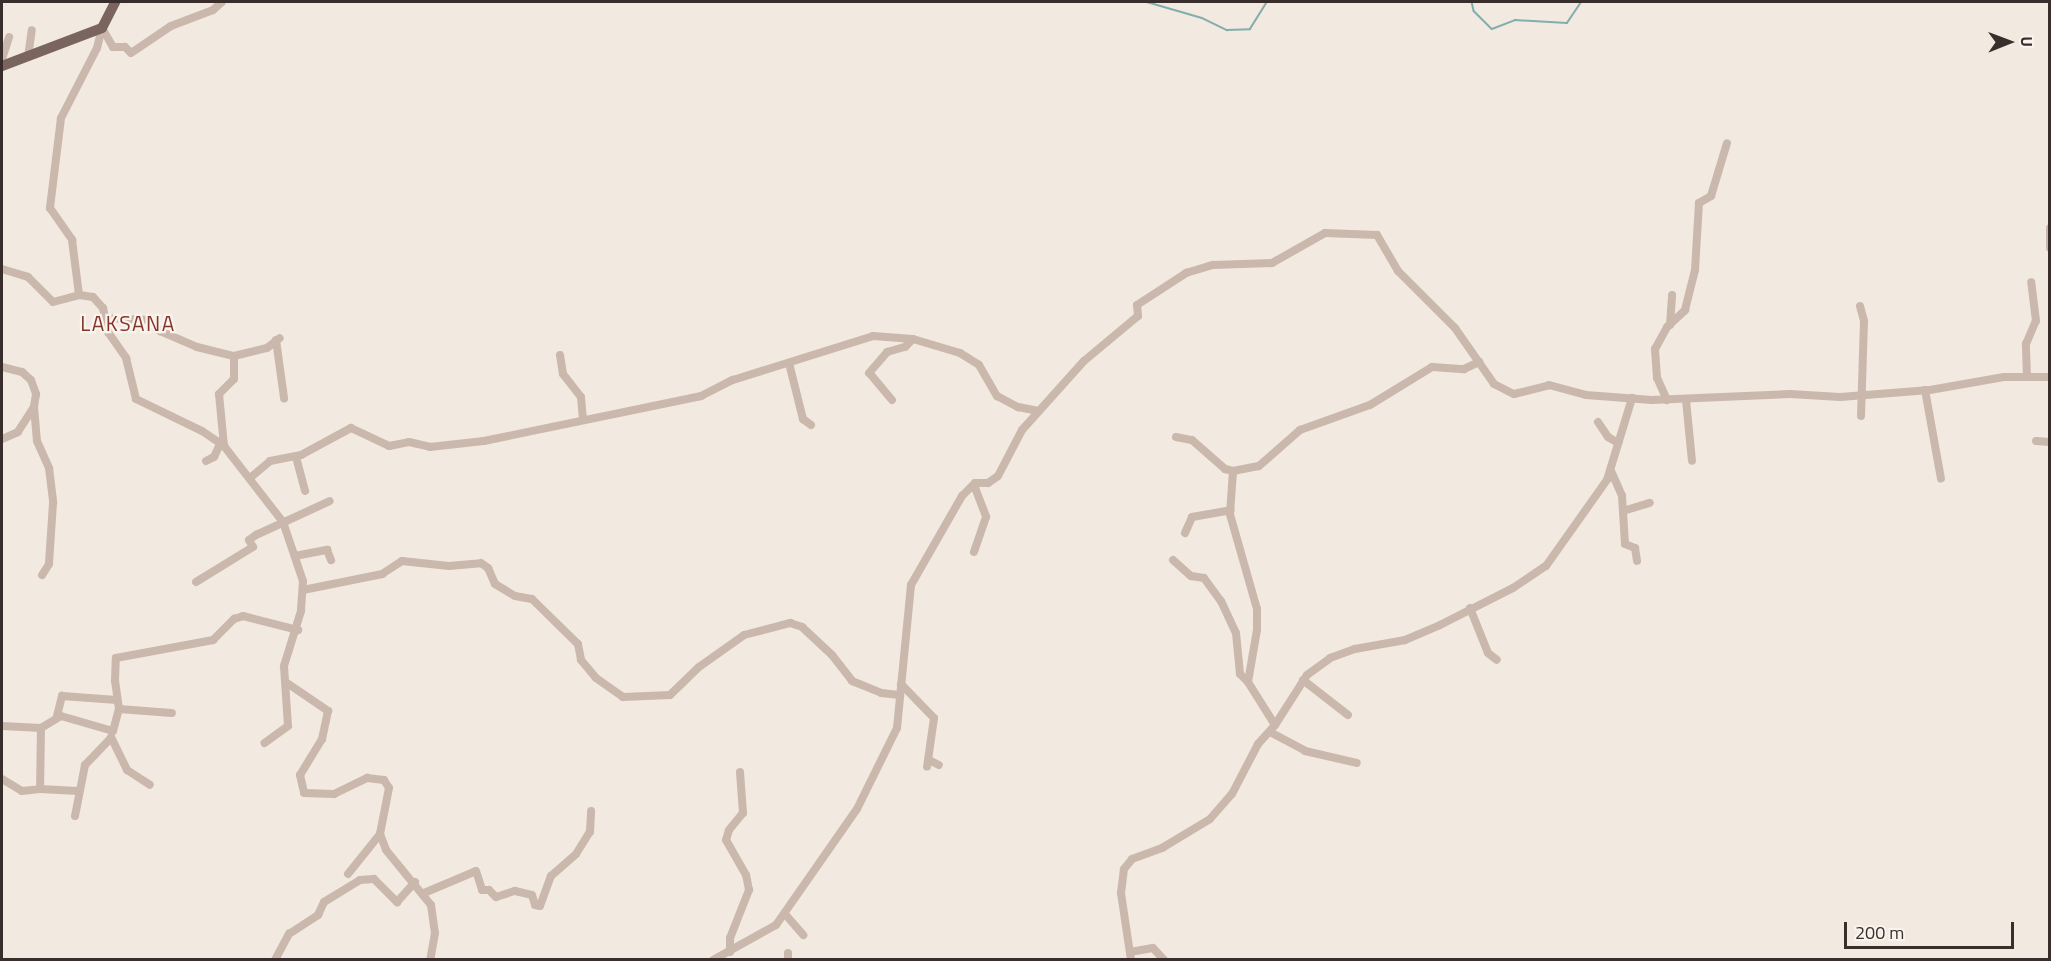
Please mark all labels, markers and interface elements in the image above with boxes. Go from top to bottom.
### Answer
north arrow [1979,12,2039,72]
text: U [2015,36,2039,47]
district label: LAKSANA [80,310,176,336]
scale bar [1847,910,2016,948]
text: 200 m [1855,919,1904,946]

